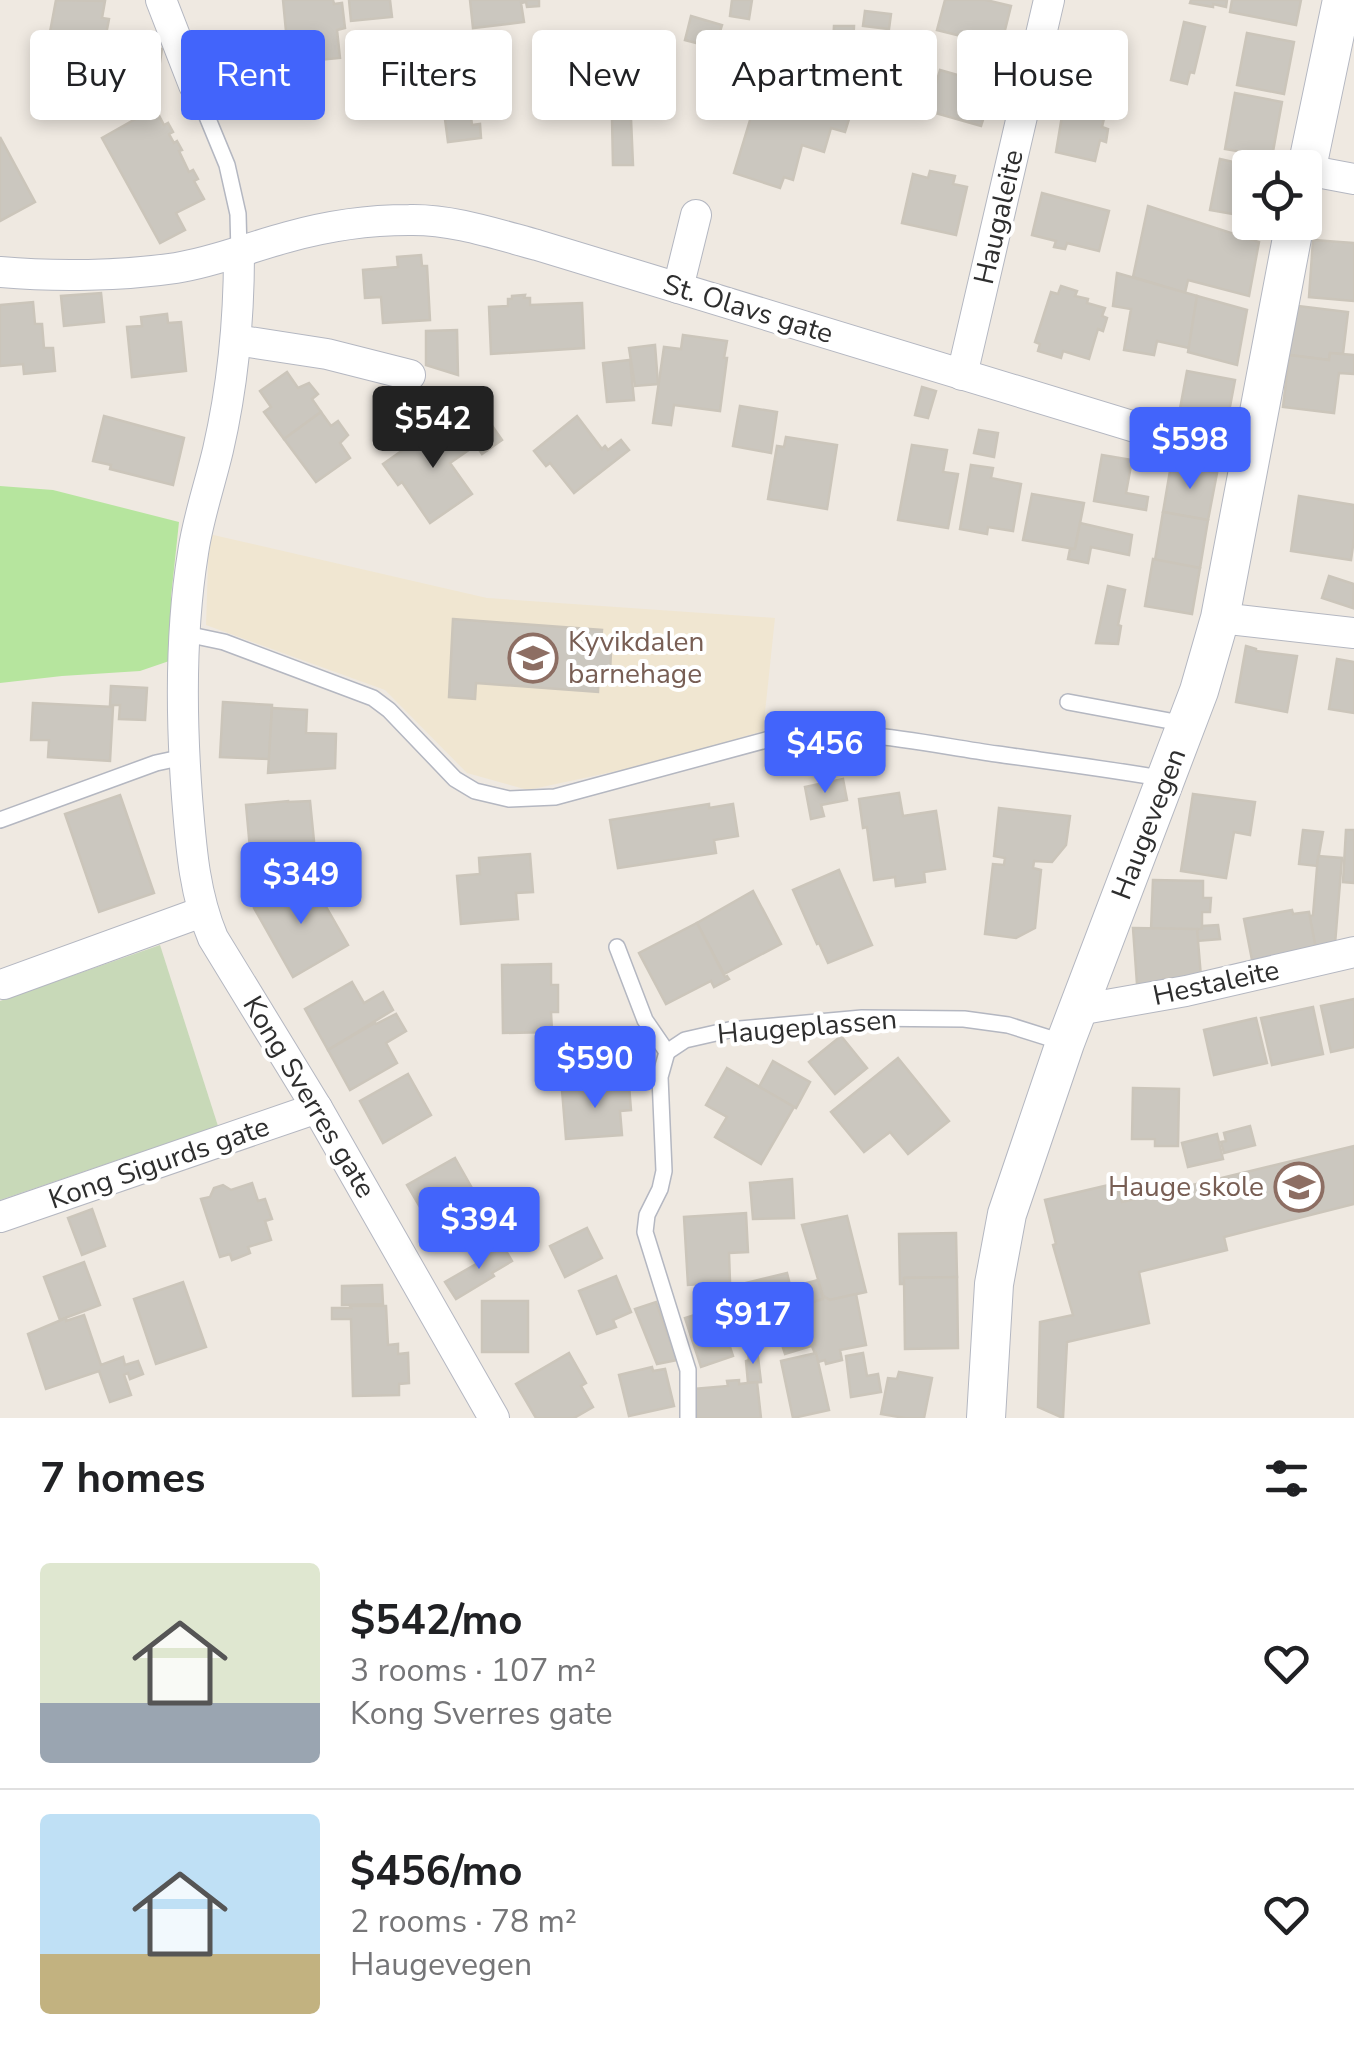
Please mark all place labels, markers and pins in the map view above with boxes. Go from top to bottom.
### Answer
pin: $542 [374,386,492,471]
pin: $598 [1131,407,1249,492]
place label: Kyvikdalen barnehage [568,623,704,693]
school or university icon: Kyvikdalen barnehage [507,632,559,684]
pin: $456 [766,711,884,796]
pin: $349 [242,842,360,927]
pin: $590 [536,1026,654,1111]
school or university icon: Hauge skole [1273,1161,1325,1213]
place label: Hauge skole [1108,1168,1264,1206]
pin: $394 [420,1187,538,1272]
pin: $917 [694,1282,812,1367]

